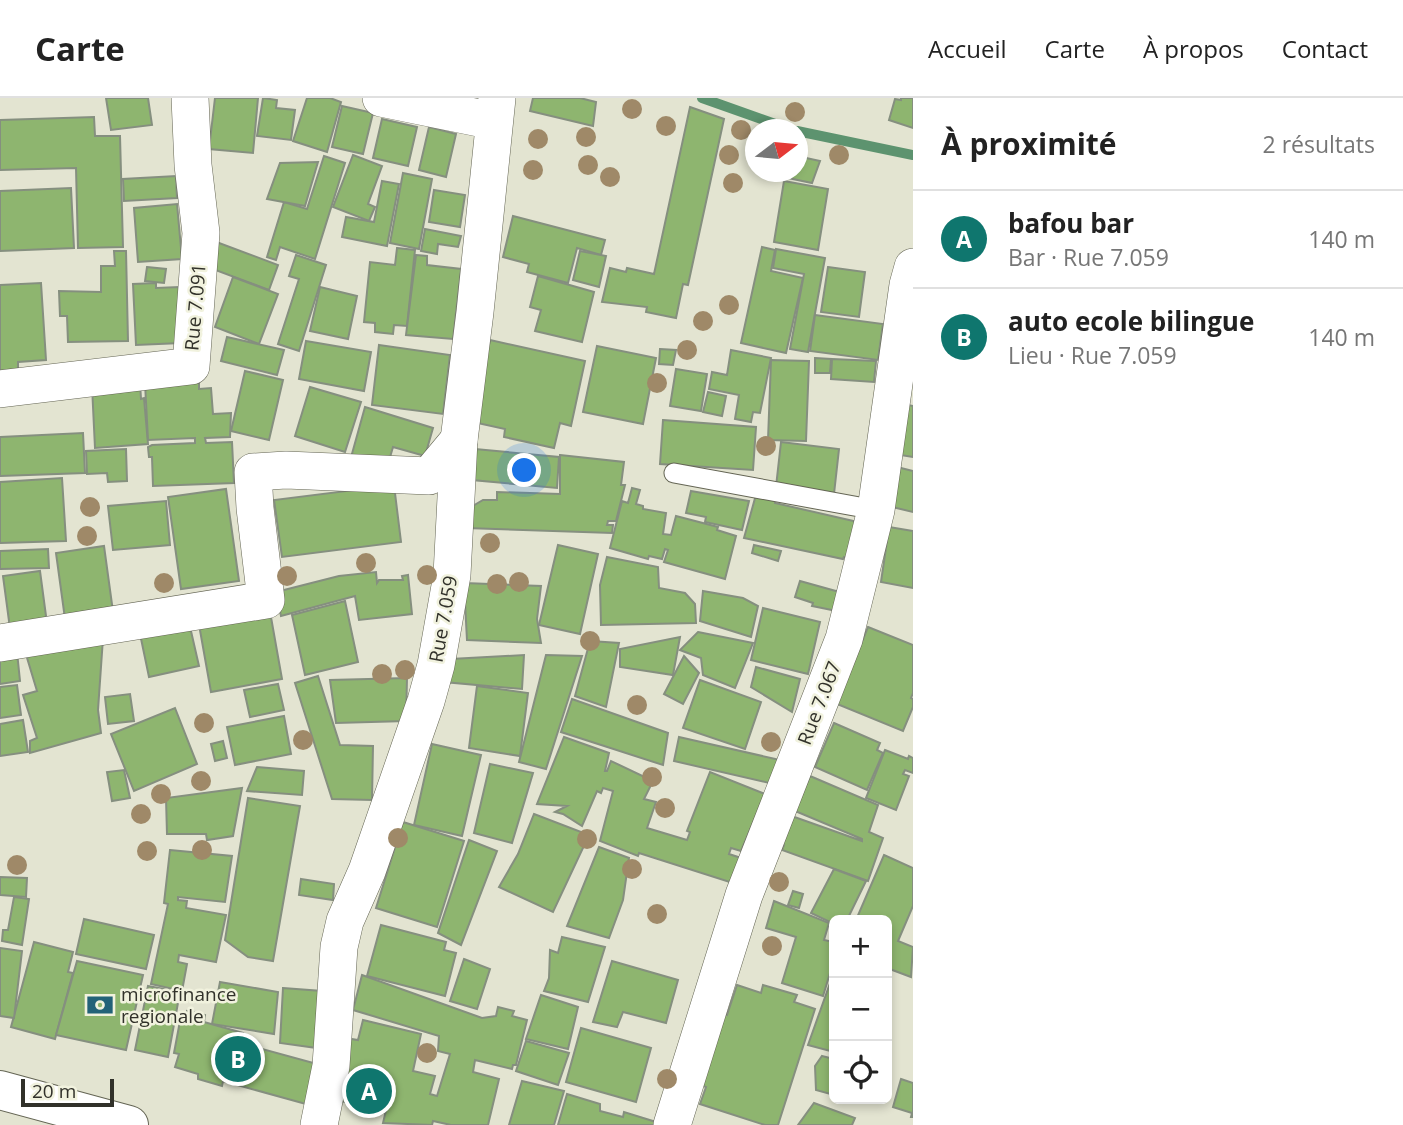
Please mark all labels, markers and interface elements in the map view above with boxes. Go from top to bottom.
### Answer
text: Carte [35,26,125,71]
text: Accueil [928,32,1007,65]
text: Carte [1045,32,1105,65]
text: À propos [1143,32,1244,65]
text: Contact [1282,32,1368,65]
north arrow [745,119,808,182]
text: À proximité [941,123,1117,164]
text: 2 résultats [1263,128,1375,160]
text: bafou bar [1008,205,1134,241]
text: A [956,223,972,255]
text: 140 m [1308,223,1375,255]
text: Bar · Rue 7.059 [1008,241,1169,273]
street label: Rue 7.091 [178,262,212,352]
text: auto ecole bilingue [1008,303,1254,339]
text: B [956,321,972,353]
text: 140 m [1308,321,1375,353]
text: Lieu · Rue 7.059 [1008,339,1177,371]
your location [507,453,541,487]
street label: Rue 7.059 [423,574,463,664]
street label: Rue 7.067 [791,658,847,748]
map controls [829,915,892,1104]
button: + [829,915,892,978]
button: − [829,978,892,1041]
place label: microfinance regionale [121,981,237,1029]
bank icon: microfinance regionale [85,990,115,1020]
pin: B [215,1033,261,1085]
button: locate [829,1041,892,1104]
pin: A [346,1065,392,1117]
scale bar [21,1076,114,1108]
text: 20 m [32,1078,76,1104]

